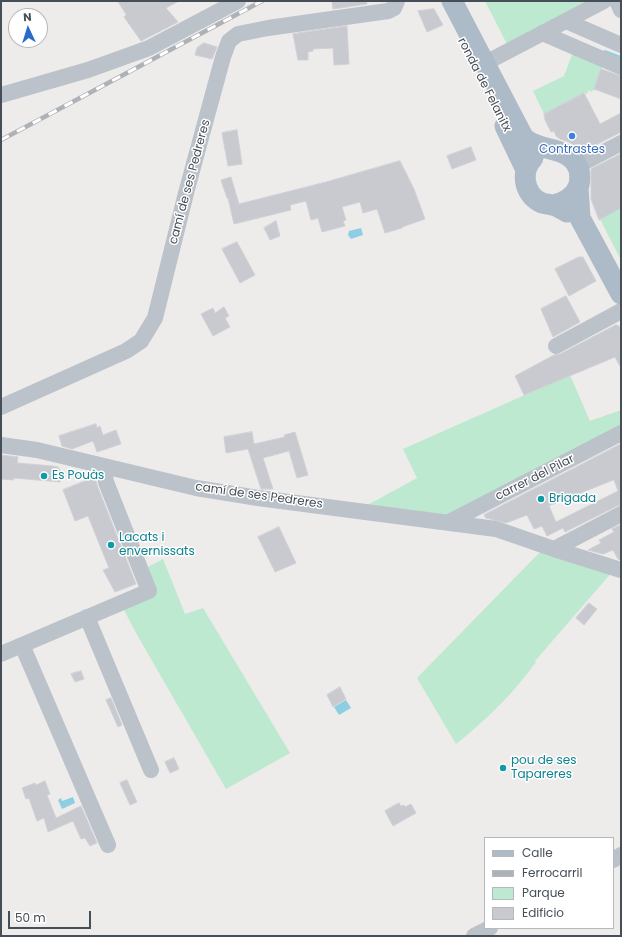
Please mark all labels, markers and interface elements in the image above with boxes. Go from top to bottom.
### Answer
north arrow [8,8,48,48]
text: N [23,9,32,25]
street label: ronda de Felanitx [454,36,514,134]
street label: camí de ses Pedreres [166,118,214,246]
marker: Contrastes [567,131,577,141]
place label: Contrastes [539,143,605,157]
street label: carrer del Pilar [493,452,577,504]
place label: Es Pouàs [52,469,104,483]
marker: Es Pouàs [39,471,49,481]
street label: camí de ses Pedreres [194,480,324,512]
place label: Brigada [549,492,596,506]
marker: Brigada [536,494,546,504]
place label: Lacats i envernissats [119,531,195,559]
marker: Lacats i envernissats [106,540,116,550]
place label: pou de ses Tapareres [511,754,576,782]
marker: pou de ses Tapareres [498,763,508,773]
legend [484,837,614,929]
text: Calle [522,844,553,861]
text: Ferrocarril [522,864,582,881]
text: Parque [522,884,565,901]
scale bar [10,903,93,929]
text: Edificio [522,904,564,921]
text: 50 m [15,909,46,926]

